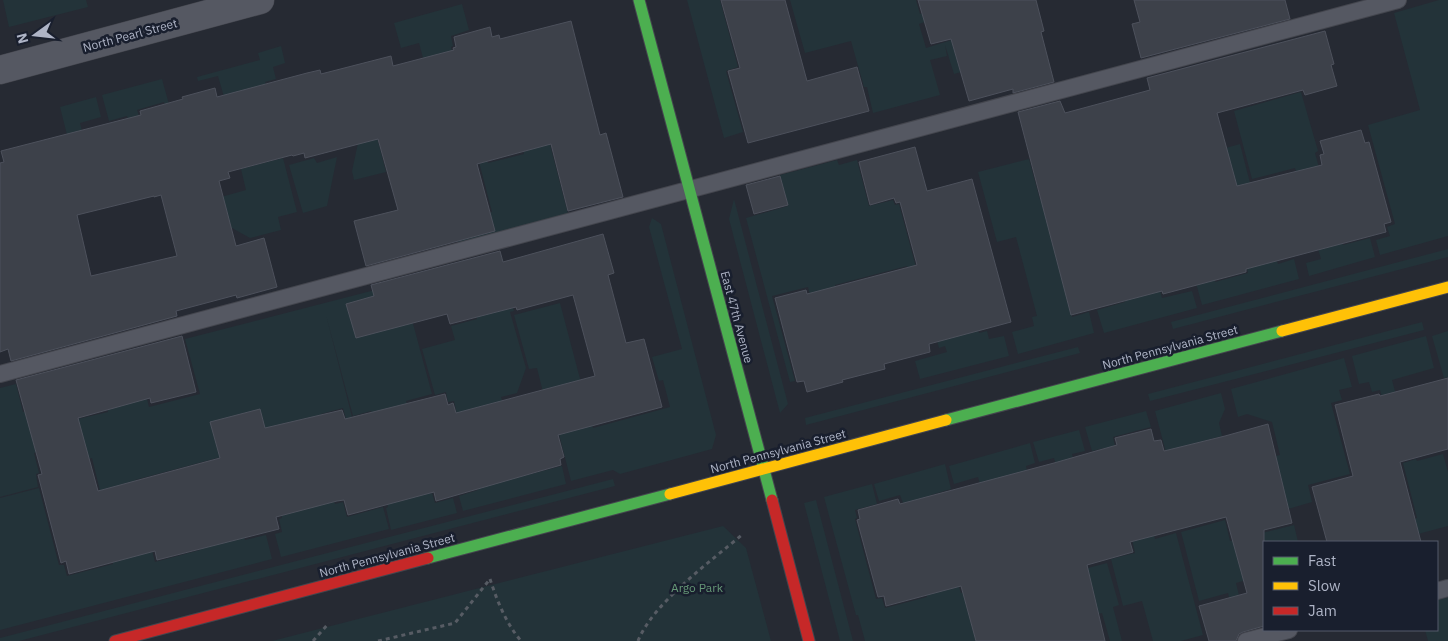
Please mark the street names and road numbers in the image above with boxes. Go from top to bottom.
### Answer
street label: North Pearl Street [81,15,179,55]
street label: East 47th Avenue [718,269,757,365]
street label: North Pennsylvania Street [1101,322,1239,372]
street label: North Pennsylvania Street [709,426,847,476]
street label: North Pennsylvania Street [318,530,456,580]

